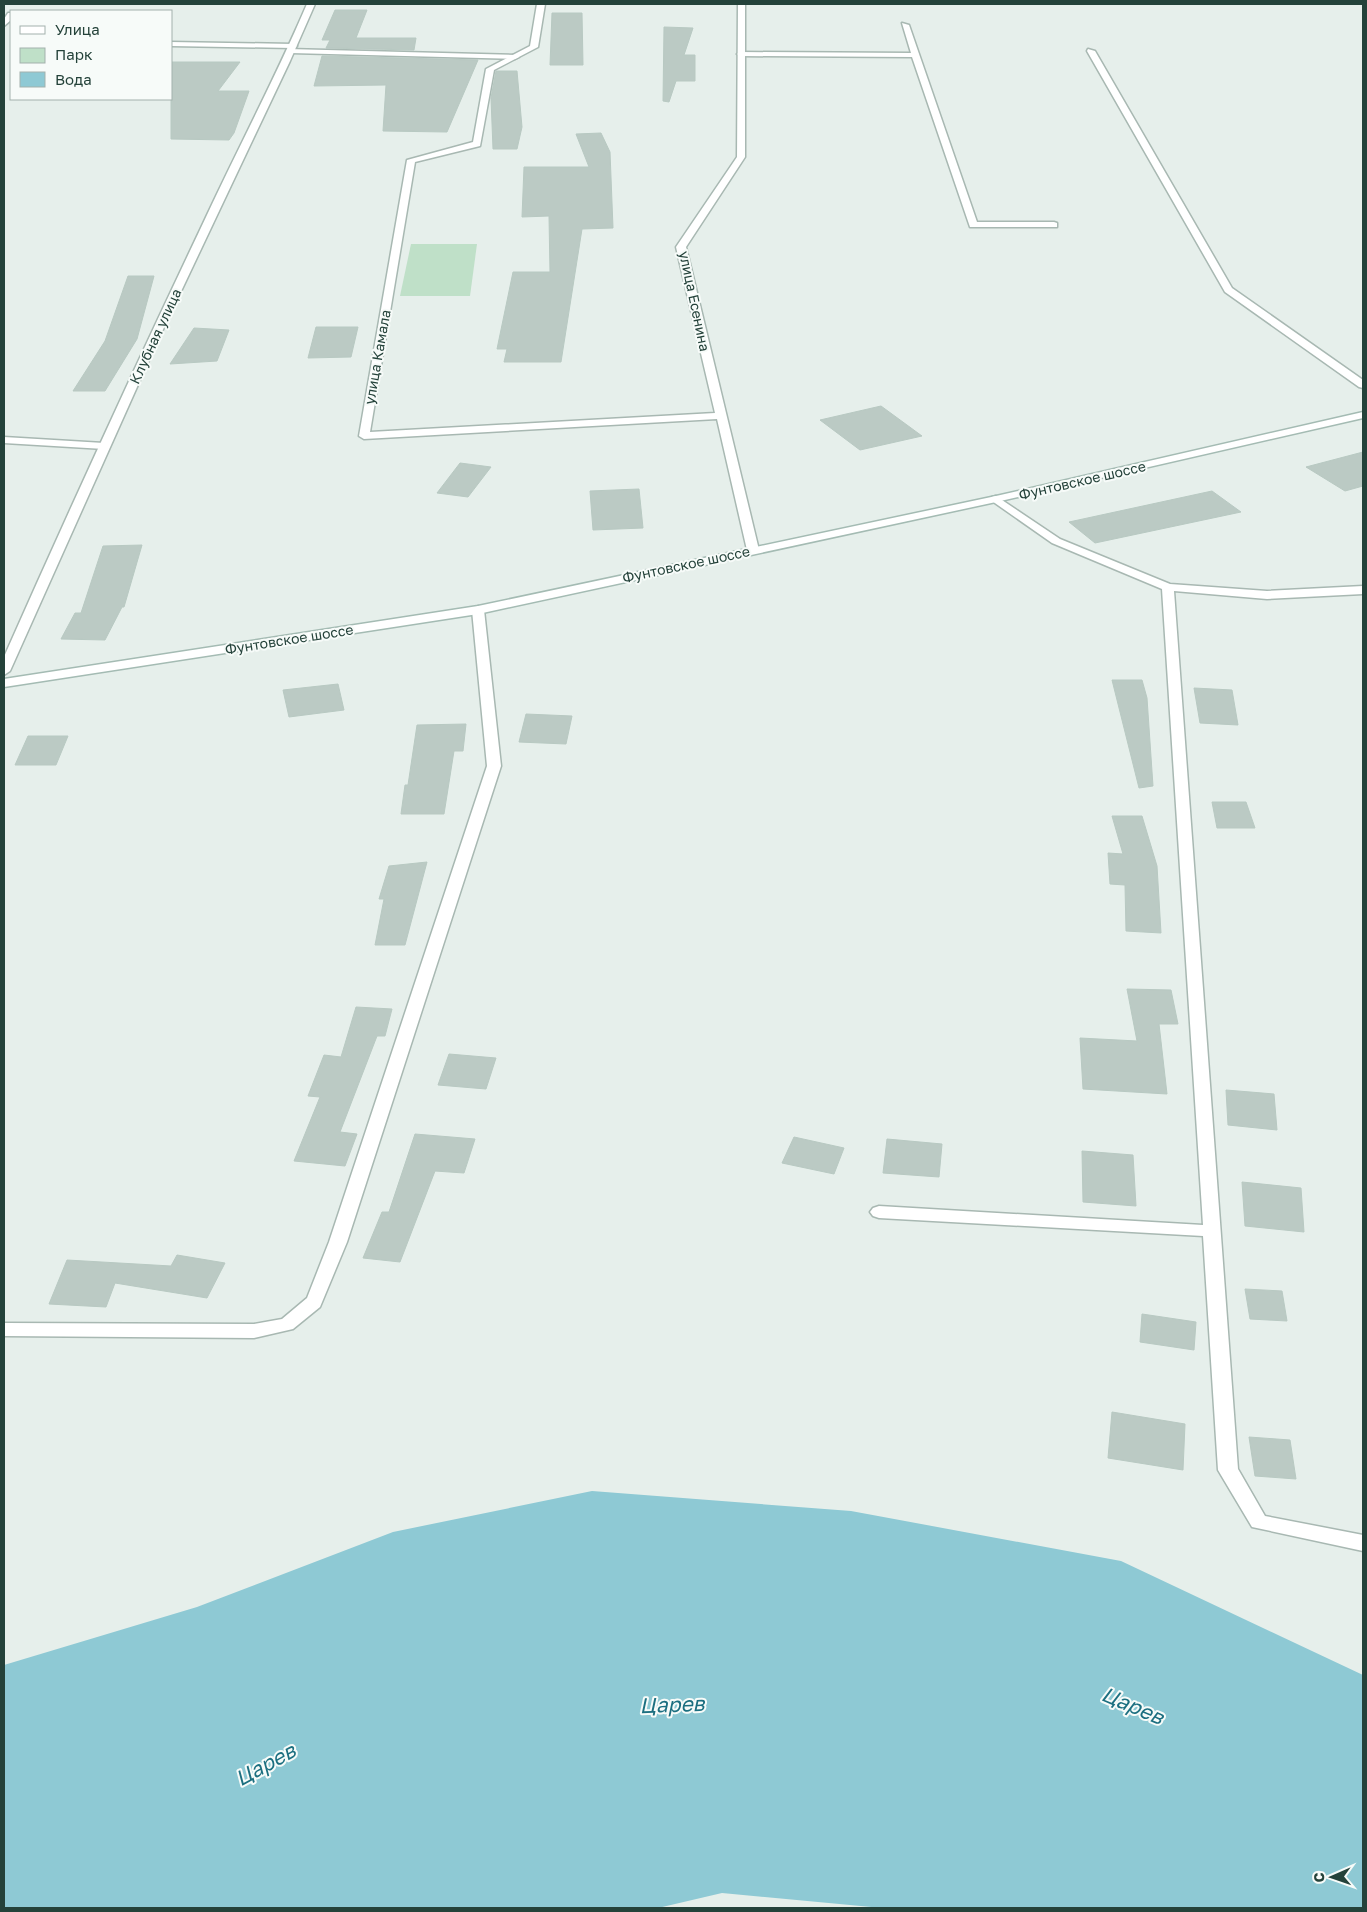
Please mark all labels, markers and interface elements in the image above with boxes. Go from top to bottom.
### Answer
legend [10,10,172,100]
text: Улица [55,20,100,38]
text: Парк [55,45,93,63]
text: Вода [55,70,92,88]
street label: улица Есенина [676,249,714,353]
street label: Клубная улица [125,286,185,386]
street label: улица Камала [360,308,394,406]
street label: Фунтовское шоссе [1017,457,1147,503]
street label: Фунтовское шоссе [621,542,751,586]
street label: Фунтовское шоссе [223,620,355,658]
water label: Царев [1098,1680,1169,1730]
water label: Царев [639,1690,706,1718]
water label: Царев [230,1736,301,1791]
north arrow [1307,1852,1357,1902]
text: С [1310,1872,1327,1883]

